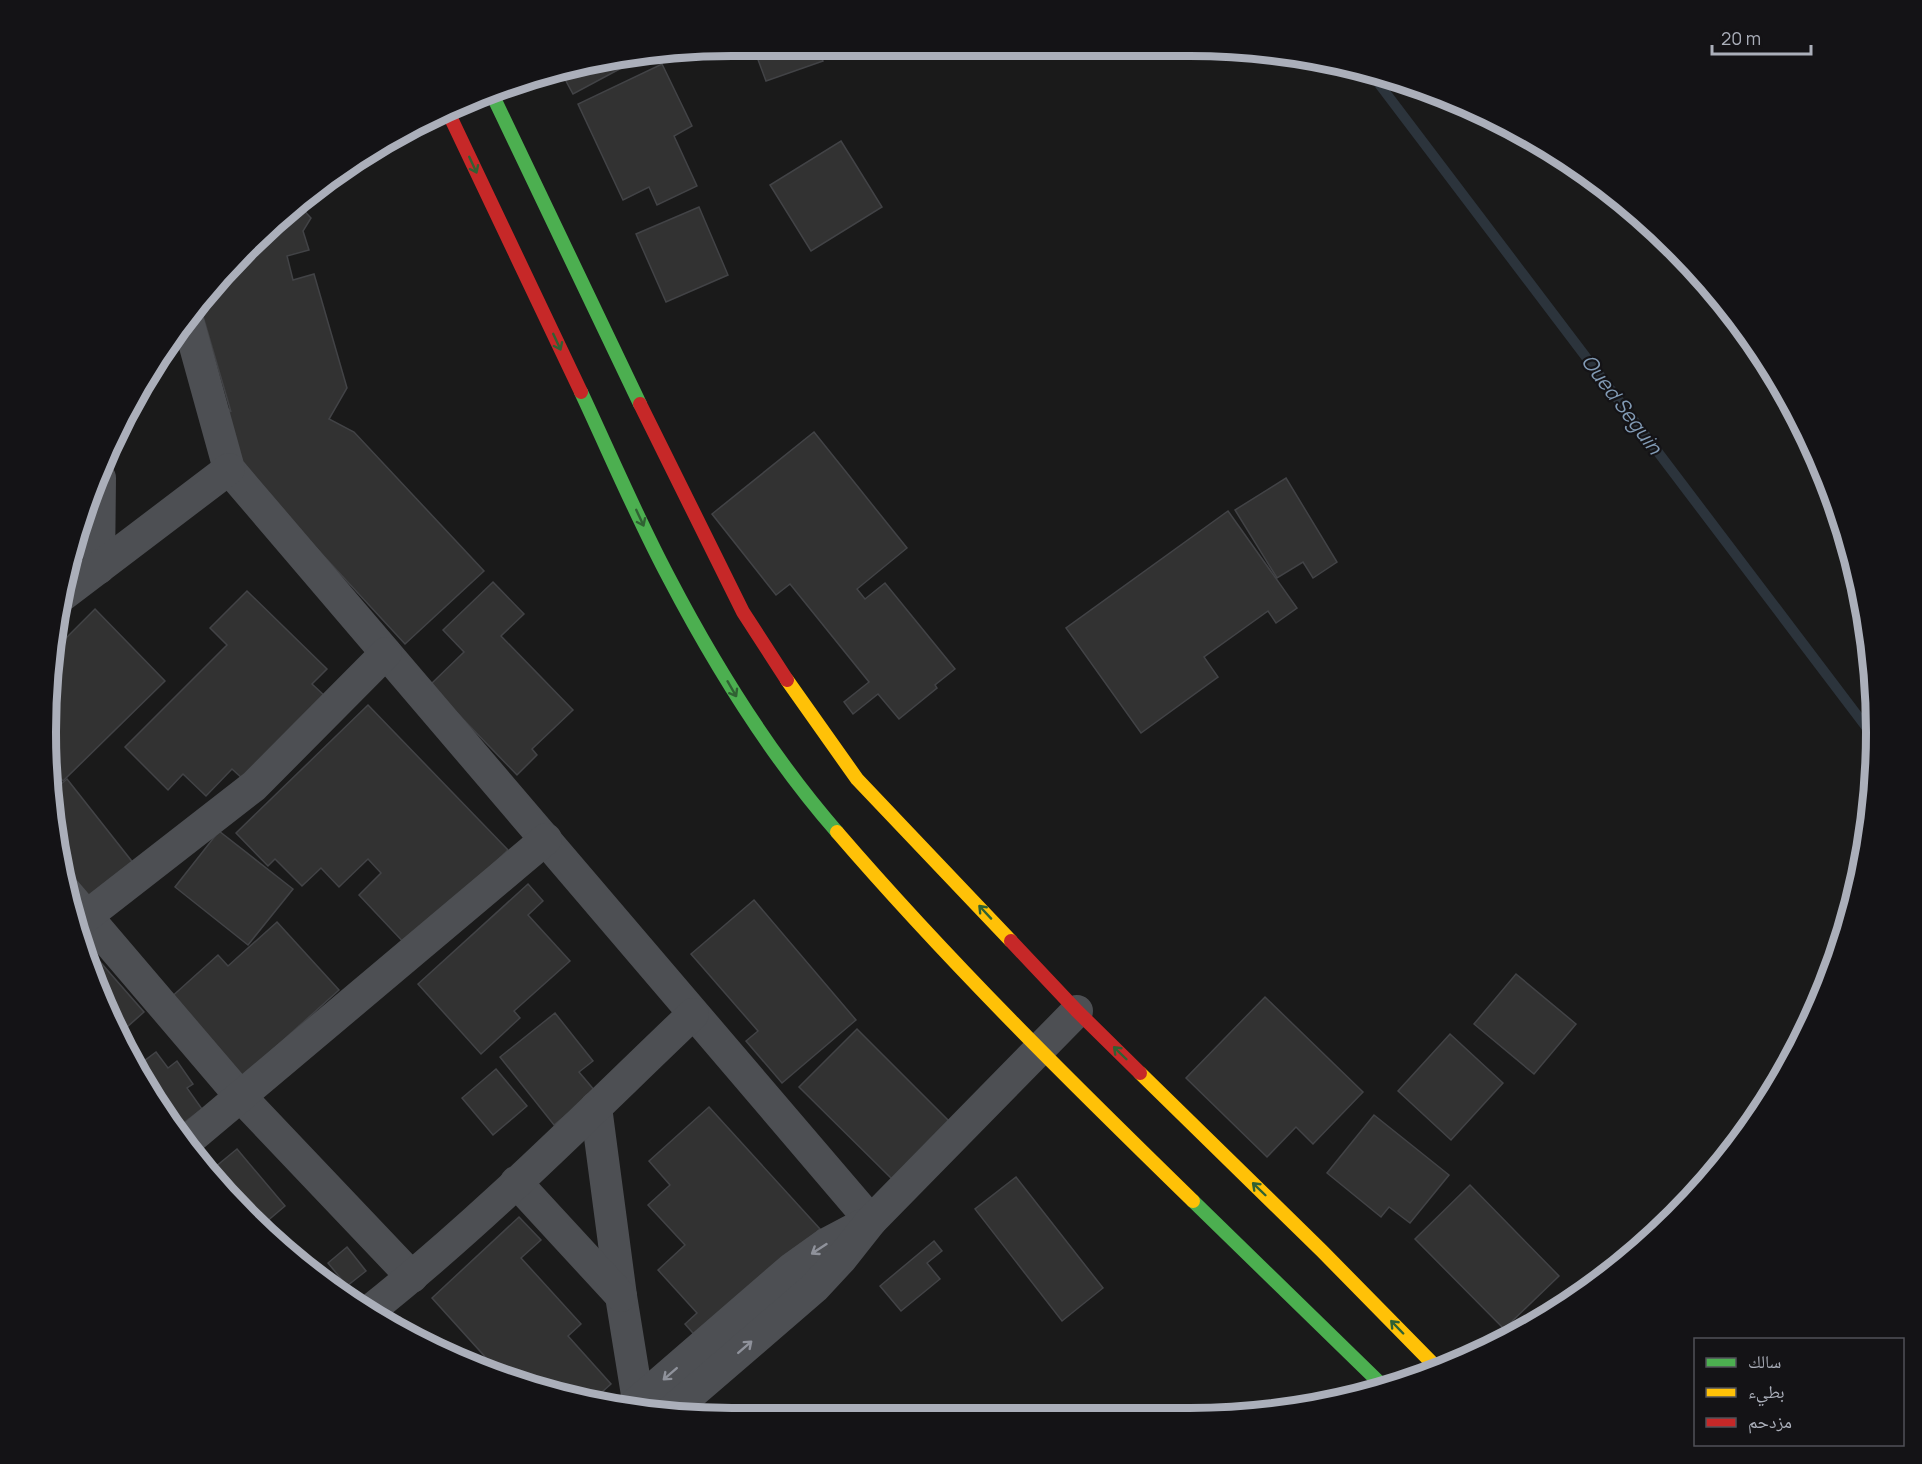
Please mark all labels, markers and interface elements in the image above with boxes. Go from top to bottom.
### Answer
scale bar [1712,18,1811,56]
text: 20 m [1721,26,1761,50]
one-way arrow [468,156,480,174]
one-way arrow [551,332,563,350]
water label: Oued Seguin [1576,349,1669,460]
one-way arrow [635,508,646,526]
one-way arrow [727,680,739,697]
one-way arrow [978,905,992,920]
one-way arrow [1112,1046,1127,1060]
one-way arrow [1252,1182,1267,1197]
one-way arrow [811,1242,828,1255]
one-way arrow [1390,1320,1404,1335]
legend [1694,1338,1904,1446]
one-way arrow [737,1340,752,1354]
text: سالك [1748,1349,1781,1373]
one-way arrow [662,1367,678,1380]
text: بطيء [1748,1379,1785,1407]
text: مزدحم [1748,1409,1792,1434]

